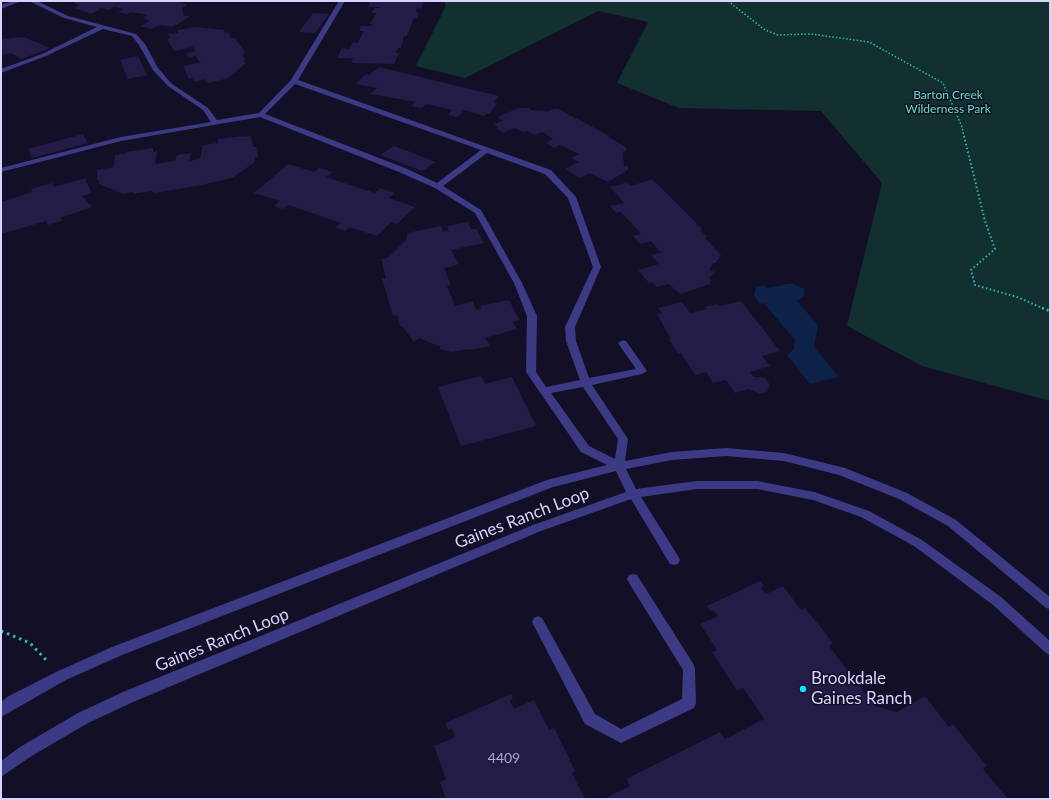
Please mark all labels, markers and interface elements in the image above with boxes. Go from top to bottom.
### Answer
park label: Barton Creek Wilderness Park [905,88,991,116]
street label: Gaines Ranch Loop [452,483,592,553]
street label: Gaines Ranch Loop [152,604,292,676]
place label: Brookdale Gaines Ranch [811,669,912,709]
marker: Brookdale Gaines Ranch [798,684,808,694]
house number: 4409 [488,750,520,766]

